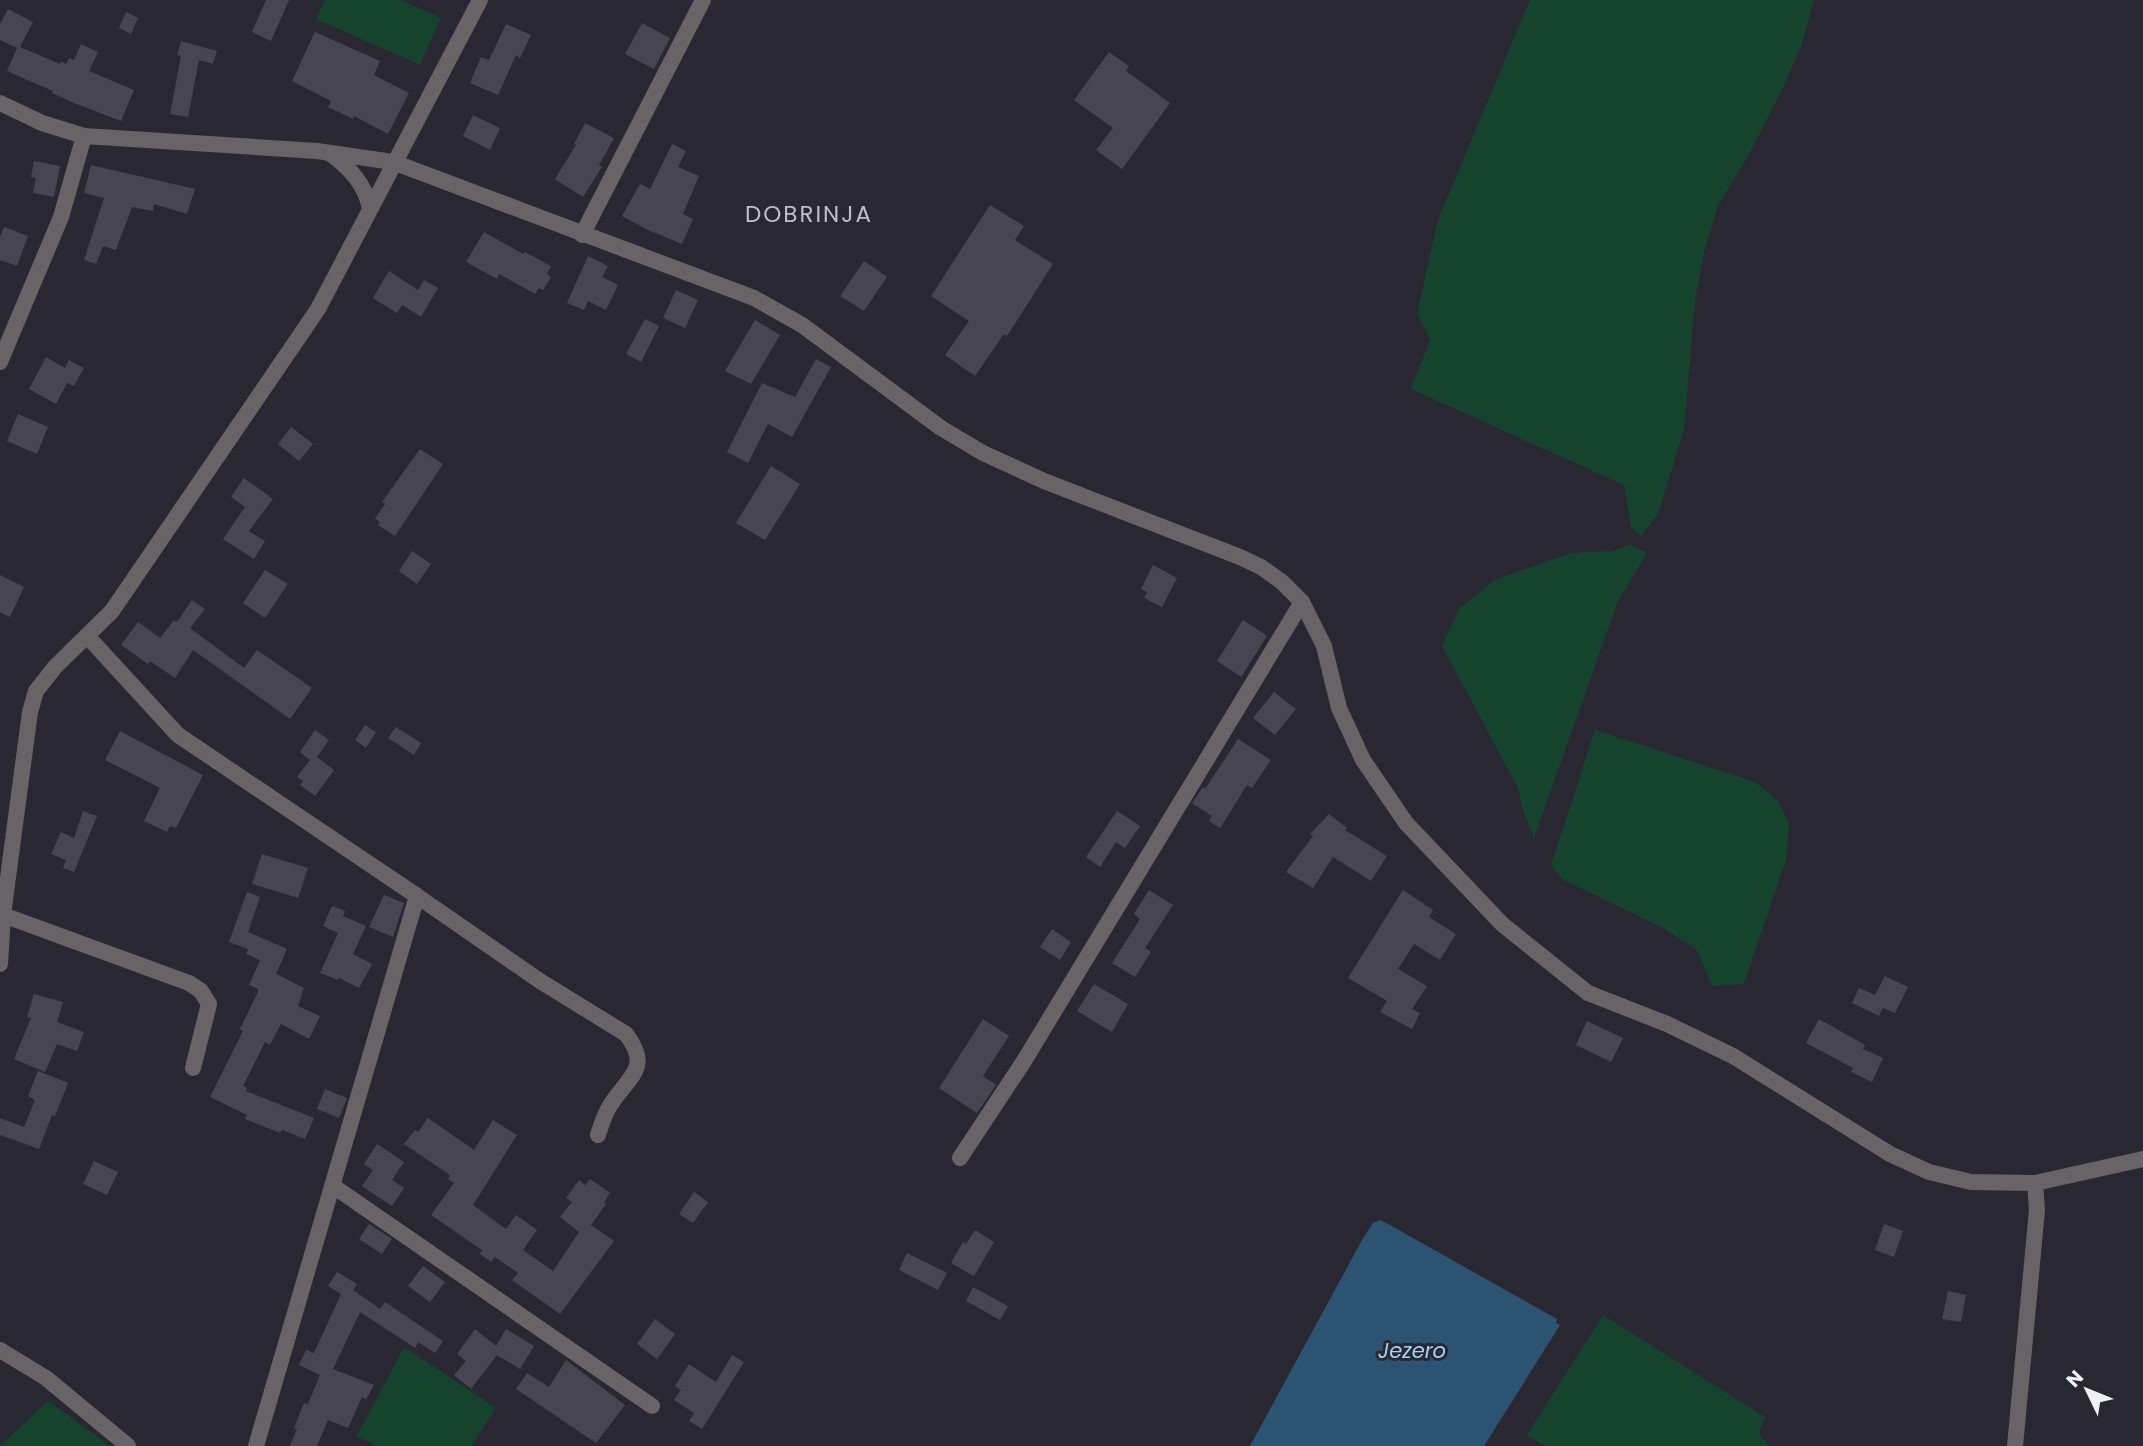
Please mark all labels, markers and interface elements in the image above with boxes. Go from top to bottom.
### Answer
district label: DOBRINJA [745,198,873,230]
water label: Jezero [1378,1336,1446,1365]
north arrow [2052,1355,2122,1425]
text: N [2060,1364,2090,1393]

